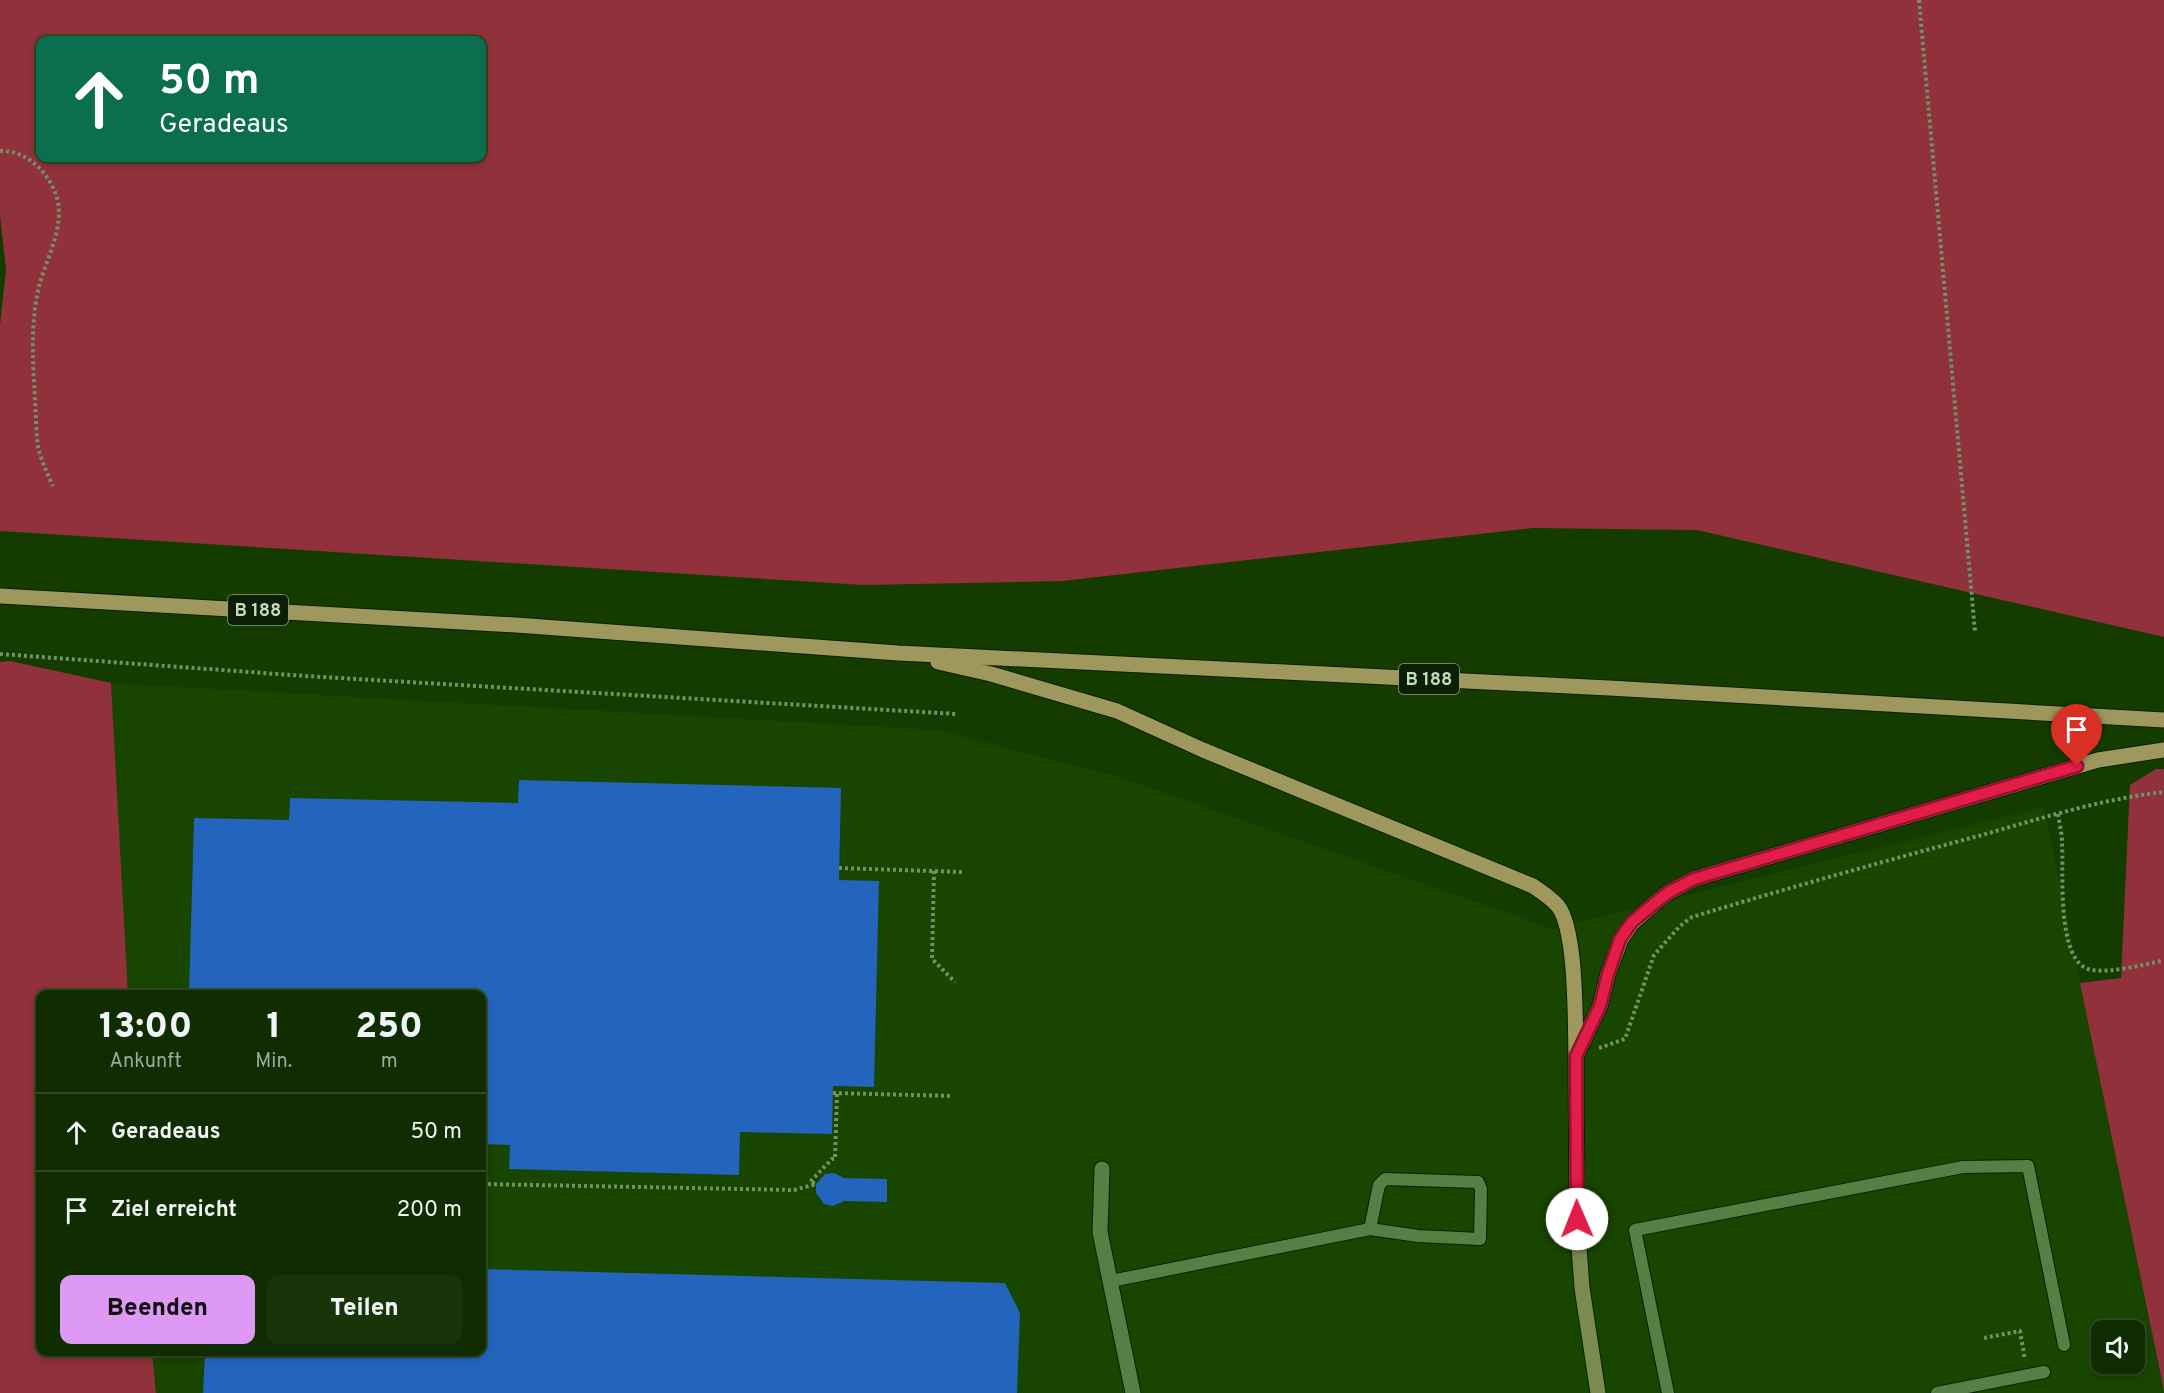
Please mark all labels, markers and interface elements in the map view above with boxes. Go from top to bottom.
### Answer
text: 50 m [159,56,260,109]
icon: ahead [60,60,138,138]
text: Geradeaus [159,108,289,142]
road number: B 188 [228,595,288,625]
road number: B 188 [1399,664,1459,694]
pin [2051,704,2102,766]
icon: arrive [2060,713,2093,746]
text: 13:00 [99,1005,192,1051]
text: 1 [266,1005,281,1051]
text: 250 [355,1005,423,1051]
text: Ankunft [110,1049,182,1075]
text: Min. [255,1049,292,1075]
text: m [381,1049,398,1075]
icon: ahead [60,1116,93,1149]
text: Geradeaus [111,1119,221,1146]
text: 50 m [410,1119,462,1146]
position arrow [1545,1187,1609,1251]
icon: arrive [60,1194,93,1227]
text: Ziel erreicht [111,1197,237,1224]
text: 200 m [397,1197,462,1224]
button: Beenden [60,1275,255,1344]
button: Teilen [267,1275,462,1344]
map controls [2091,1320,2145,1374]
button: sound [2091,1320,2145,1374]

